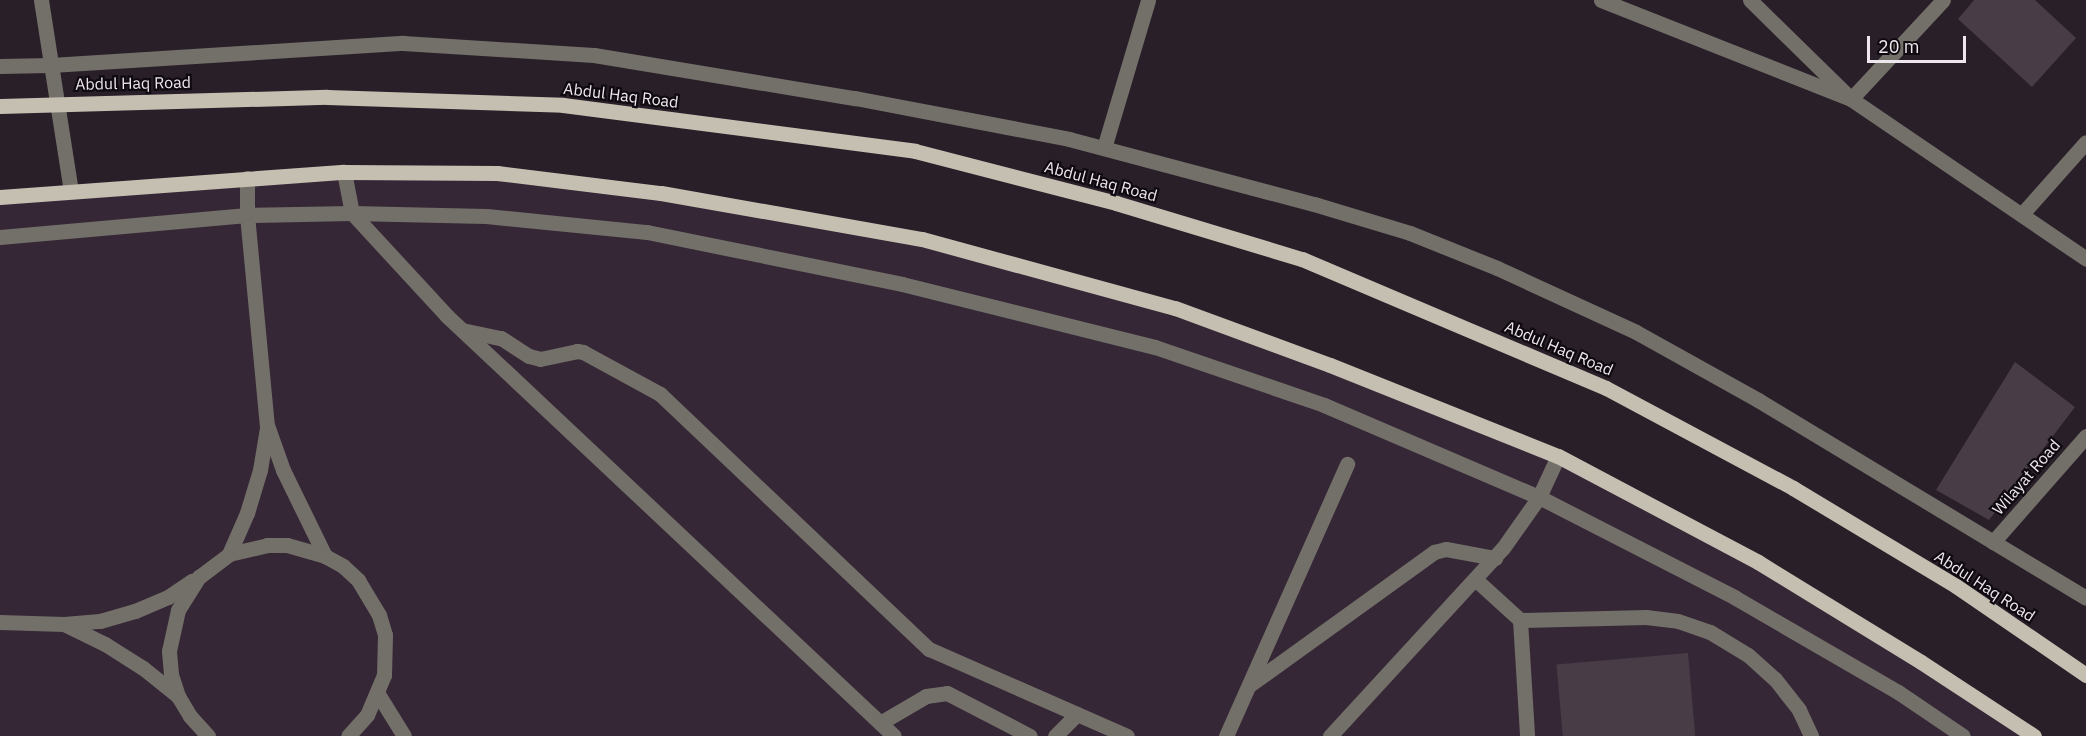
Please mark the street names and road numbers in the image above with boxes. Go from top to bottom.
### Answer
street label: Abdul Haq Road [75,72,191,94]
street label: Abdul Haq Road [562,78,680,112]
street label: Abdul Haq Road [1043,157,1159,205]
street label: Abdul Haq Road [1502,317,1616,379]
street label: Wilayat Road [1988,435,2064,519]
street label: Abdul Haq Road [1931,546,2039,626]

